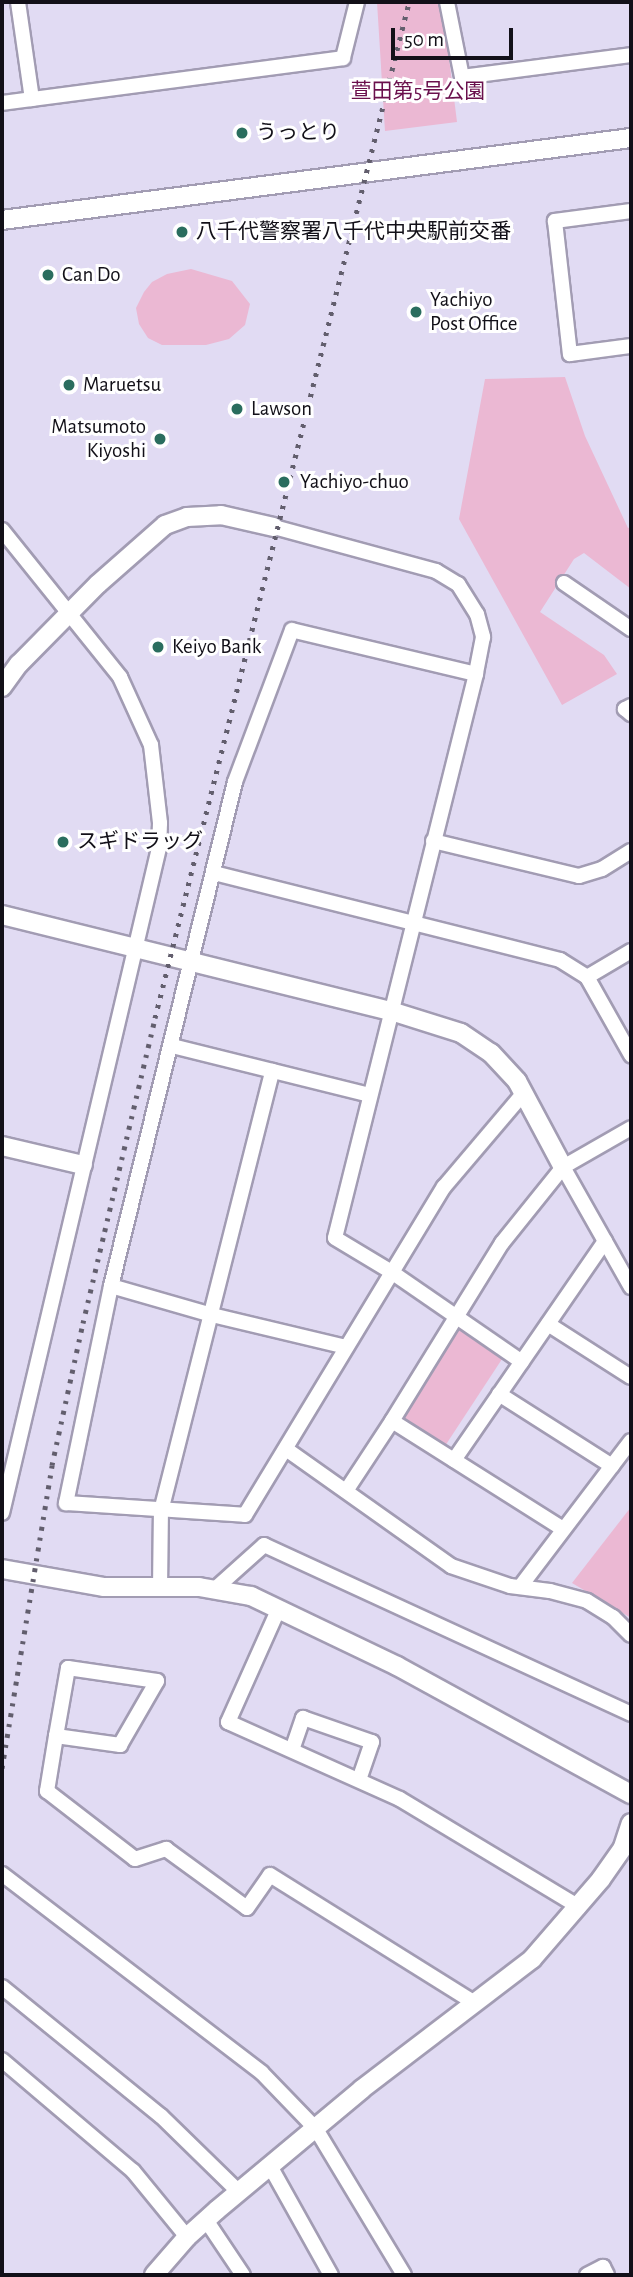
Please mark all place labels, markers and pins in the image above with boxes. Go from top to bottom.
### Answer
place label: うっとり [256,120,340,146]
marker: うっとり [234,125,250,141]
place label: 八千代警察署八千代中央駅前交番 [196,219,511,245]
marker: 八千代警察署八千代中央駅前交番 [174,224,190,240]
place label: Can Do [62,262,121,288]
marker: Can Do [40,267,56,283]
place label: Yachiyo Post Office [430,287,517,337]
marker: Yachiyo Post Office [408,304,424,320]
place label: Maruetsu [83,372,161,398]
marker: Maruetsu [61,377,77,393]
place label: Lawson [251,396,312,422]
marker: Lawson [229,401,245,417]
place label: Matsumoto Kiyoshi [51,414,146,464]
marker: Matsumoto Kiyoshi [152,431,168,447]
place label: Yachiyo-chuo [300,469,409,495]
marker: Yachiyo-chuo [274,472,294,492]
place label: Keiyo Bank [172,634,261,660]
marker: Keiyo Bank [150,639,166,655]
place label: スギドラッグ [77,829,203,855]
marker: スギドラッグ [55,834,71,850]

